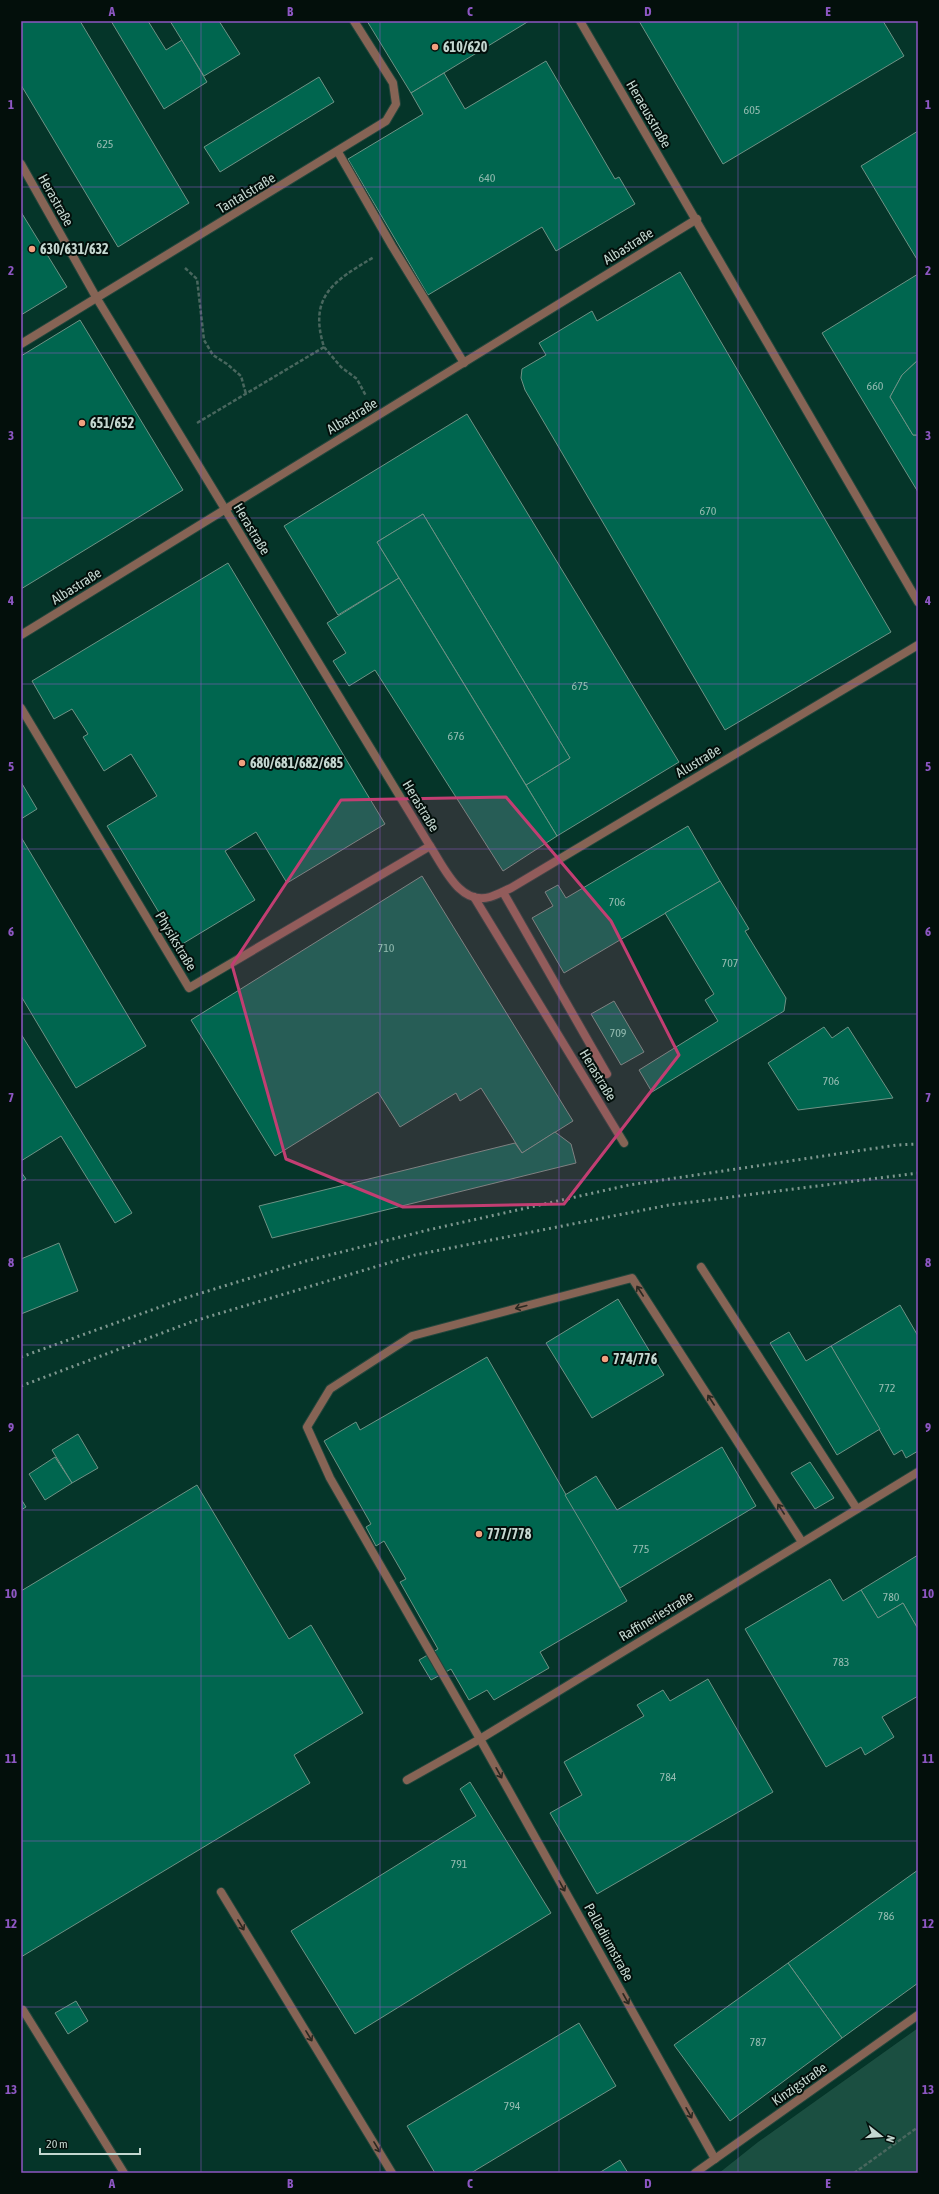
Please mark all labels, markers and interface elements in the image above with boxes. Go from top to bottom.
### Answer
text: A [108,4,116,19]
text: B [287,4,294,19]
text: C [467,4,473,19]
text: D [644,4,652,19]
text: E [825,4,831,19]
place label: 610/620 [443,39,488,55]
marker: 610/620 [430,42,440,52]
street label: Heraeusstraße [623,77,675,151]
text: 1 [8,97,14,112]
text: 1 [925,97,931,112]
house number: 605 [744,103,760,117]
house number: 625 [97,137,113,151]
street label: Tantalstraße [214,169,278,217]
street label: Herastraße [35,171,77,229]
house number: 640 [479,171,496,185]
street label: Albastraße [600,224,656,268]
place label: 630/631/632 [40,241,109,257]
marker: 630/631/632 [27,244,37,254]
text: 2 [8,263,14,278]
text: 2 [925,263,931,278]
house number: 660 [867,379,884,393]
street label: Albastraße [324,395,380,437]
place label: 651/652 [90,415,135,431]
marker: 651/652 [77,418,87,428]
text: 3 [8,428,14,443]
text: 3 [925,428,931,443]
street label: Herastraße [230,500,274,558]
house number: 670 [700,504,717,518]
street label: Albastraße [48,564,104,608]
text: 4 [7,593,14,608]
text: 4 [924,593,931,608]
house number: 675 [572,679,588,693]
house number: 676 [448,729,465,743]
street label: Alustraße [673,741,723,781]
place label: 680/681/682/685 [250,755,344,771]
marker: 680/681/682/685 [237,758,247,768]
text: 5 [8,759,14,774]
text: 5 [925,759,931,774]
street label: Herastraße [399,777,443,835]
house number: 706 [609,895,626,909]
street label: Physikstraße [152,909,200,973]
text: 6 [8,924,14,939]
text: 6 [925,924,931,939]
house number: 710 [378,941,395,955]
house number: 707 [722,956,739,970]
house number: 709 [610,1026,627,1040]
street label: Herastraße [576,1046,620,1104]
house number: 706 [823,1074,840,1088]
text: 7 [8,1090,14,1105]
text: 7 [925,1090,931,1105]
text: 8 [8,1255,14,1270]
text: 8 [925,1255,931,1270]
one-way arrow [636,1285,644,1297]
one-way arrow [515,1304,528,1311]
place label: 774/776 [613,1351,658,1367]
marker: 774/776 [600,1354,610,1364]
house number: 772 [879,1381,895,1395]
one-way arrow [707,1395,715,1406]
text: 9 [8,1420,14,1435]
text: 9 [925,1420,931,1435]
one-way arrow [777,1504,785,1515]
place label: 777/778 [487,1526,532,1542]
marker: 777/778 [474,1529,484,1539]
house number: 775 [633,1542,649,1556]
text: 10 [5,1586,17,1601]
text: 10 [922,1586,934,1601]
street label: Raffineriestraße [616,1588,696,1644]
house number: 780 [883,1590,900,1604]
house number: 783 [833,1655,849,1669]
text: 11 [5,1751,17,1766]
text: 11 [922,1751,934,1766]
one-way arrow [495,1766,503,1778]
house number: 784 [660,1770,677,1784]
house number: 791 [451,1857,468,1871]
one-way arrow [559,1880,567,1892]
street label: Palladiumstraße [581,1901,637,1983]
house number: 786 [878,1909,895,1923]
text: 12 [5,1916,17,1931]
text: 12 [922,1916,934,1931]
one-way arrow [237,1919,245,1930]
one-way arrow [622,1993,630,2005]
one-way arrow [305,2030,313,2041]
house number: 787 [750,2035,767,2049]
street label: Kinzigstraße [768,2059,830,2109]
text: 13 [5,2082,17,2097]
text: 13 [922,2082,934,2097]
house number: 794 [504,2099,521,2113]
one-way arrow [686,2107,694,2119]
north arrow [861,2116,901,2156]
scale bar [40,2130,140,2156]
text: N [884,2134,897,2144]
text: 20 m [46,2137,68,2151]
one-way arrow [373,2141,381,2153]
text: A [108,2176,116,2191]
text: B [287,2176,294,2191]
text: C [467,2176,473,2191]
text: D [644,2176,652,2191]
text: E [825,2176,831,2191]

